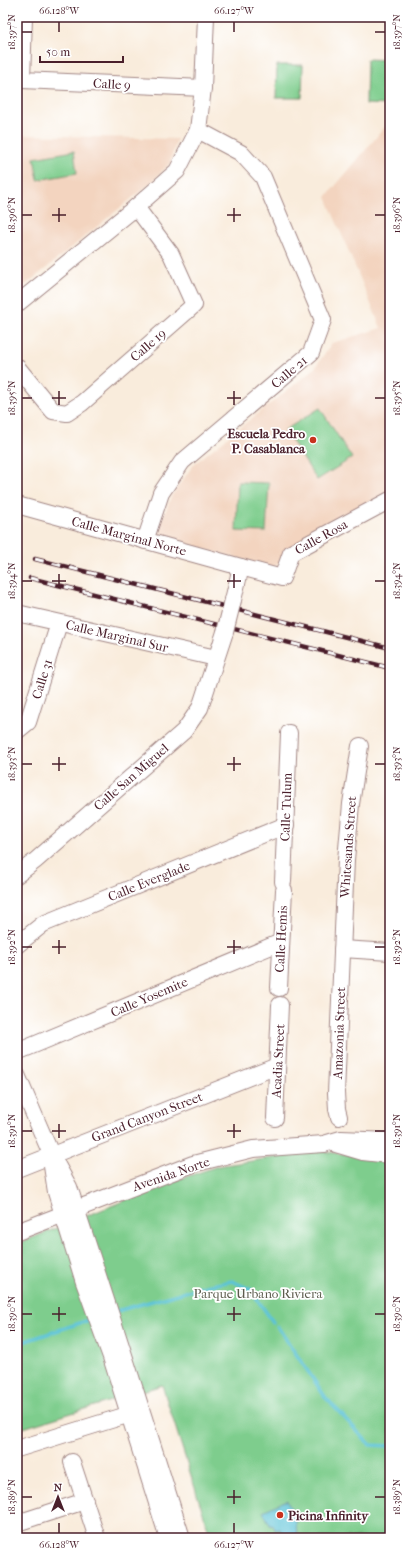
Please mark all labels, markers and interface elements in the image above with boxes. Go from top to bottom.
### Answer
text: 66.128°W [39,5,80,17]
text: 66.127°W [214,5,255,17]
text: 18.397°N [6,14,18,50]
text: 18.397°N [391,14,403,50]
scale bar [40,38,123,64]
text: 50 m [46,45,70,59]
street label: Calle 9 [93,76,131,92]
text: 18.396°N [6,196,18,233]
text: 18.396°N [391,196,403,233]
street label: Calle 19 [127,325,169,365]
street label: Calle 21 [268,353,310,391]
text: 18.395°N [6,380,18,416]
text: 18.395°N [391,380,403,416]
place label: Escuela Pedro P. Casablanca [227,426,306,456]
marker: Escuela Pedro P. Casablanca [308,435,318,445]
street label: Calle Marginal Norte [70,513,189,559]
street label: Calle Rosa [292,516,351,558]
text: 18.394°N [6,562,18,599]
text: 18.394°N [391,562,403,599]
street label: Calle Marginal Sur [64,617,170,655]
street label: Calle 31 [29,657,55,701]
street label: Calle San Miguel [91,740,172,814]
text: 18.393°N [6,746,18,782]
text: 18.393°N [391,746,403,782]
street label: Calle Tulum [277,772,295,842]
street label: Whitesands Street [337,795,359,899]
street label: Calle Everglade [106,858,193,904]
street label: Calle Hemis [272,905,290,973]
text: 18.392°N [6,928,18,965]
text: 18.392°N [391,928,403,965]
street label: Calle Yosemite [108,974,190,1020]
street label: Amazonia Street [330,986,348,1080]
street label: Acadia Street [269,1023,287,1099]
street label: Grand Canyon Street [89,1089,205,1145]
text: 18.391°N [6,1113,18,1148]
text: 18.391°N [391,1113,403,1148]
street label: Avenida Norte [129,1154,212,1195]
park label: Parque Urbano Riviera [193,1286,324,1301]
text: 18.390°N [6,1295,18,1332]
text: 18.390°N [391,1295,403,1332]
north arrow [38,1477,78,1517]
text: 18.389°N [6,1479,18,1515]
text: 18.389°N [391,1479,403,1515]
text: N [54,1481,63,1494]
place label: Picina Infinity [288,1508,369,1524]
marker: Picina Infinity [275,1510,285,1520]
text: 66.128°W [39,1539,80,1551]
text: 66.127°W [214,1539,255,1551]

